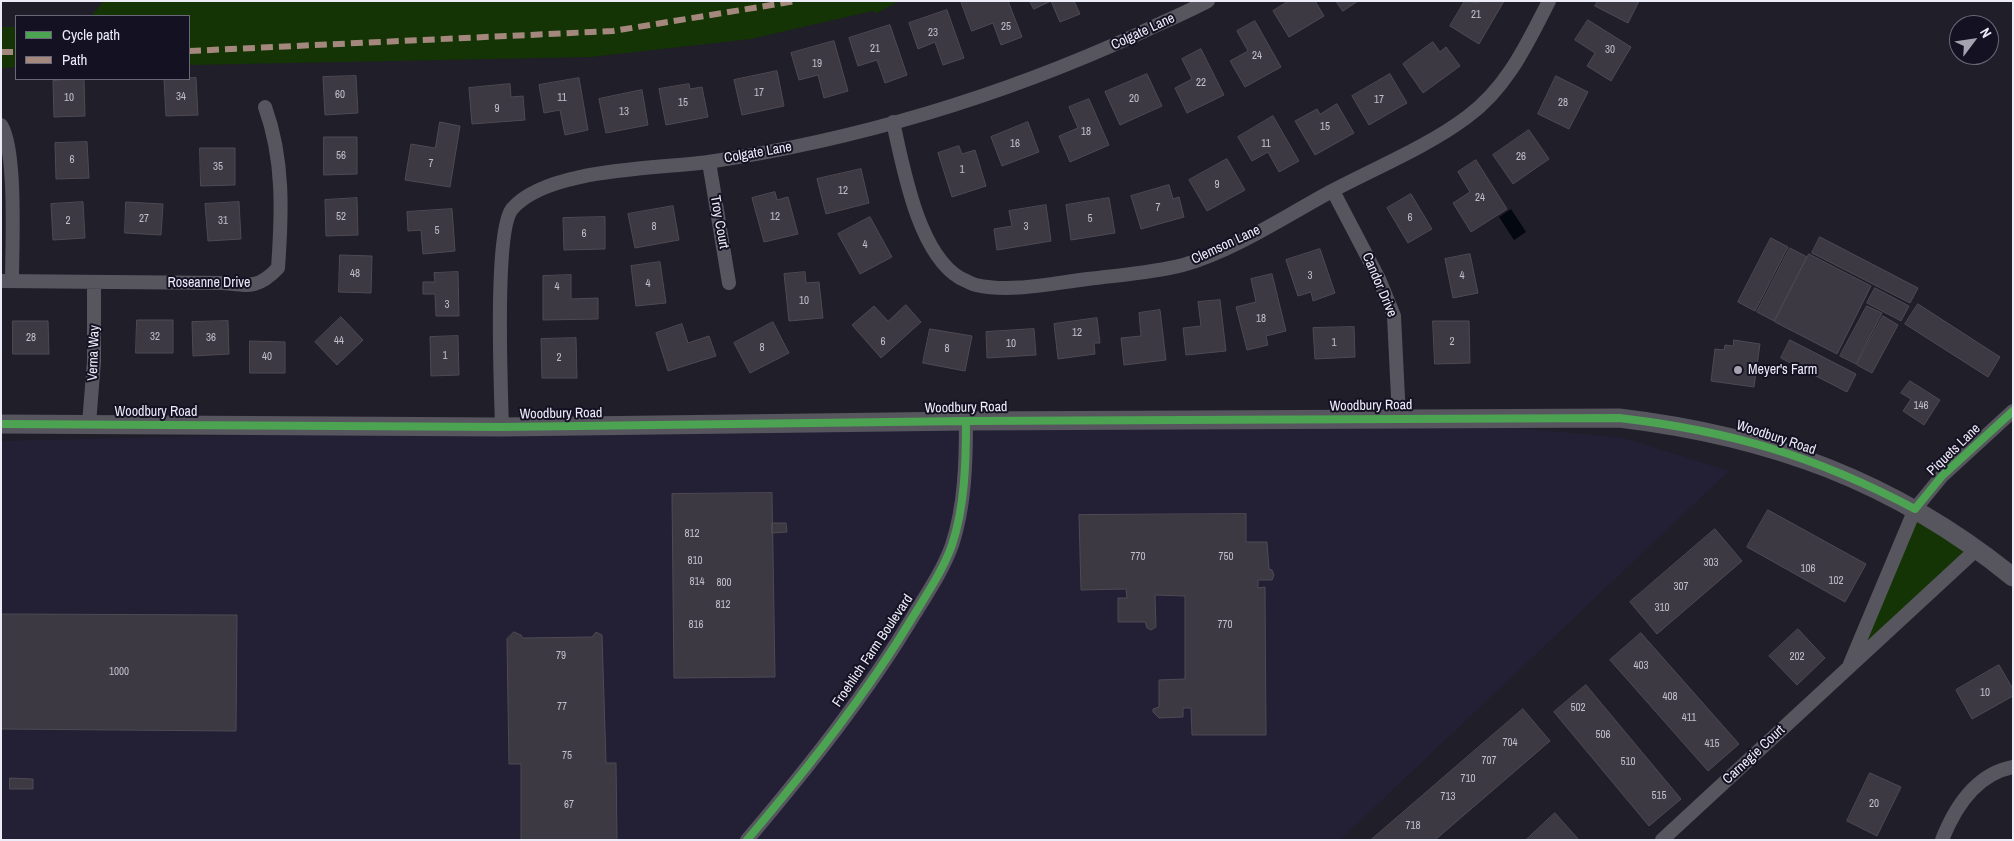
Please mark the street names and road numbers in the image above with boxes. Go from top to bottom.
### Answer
street label: Colgate Lane [1109,10,1177,54]
street label: Colgate Lane [723,139,793,167]
street label: Troy Court [706,194,732,250]
street label: Clemson Lane [1189,222,1263,268]
street label: Candor Drive [1358,250,1400,320]
street label: Roseanne Drive [168,275,250,291]
street label: Verna Way [85,325,103,381]
street label: Woodbury Road [1329,397,1413,415]
street label: Woodbury Road [924,399,1008,417]
street label: Woodbury Road [115,404,197,420]
street label: Woodbury Road [519,405,603,423]
street label: Woodbury Road [1734,417,1818,459]
street label: Piquets Lane [1924,420,1984,480]
street label: Froehlich Farm Boulevard [829,592,917,710]
street label: Carnegie Court [1720,722,1788,788]

